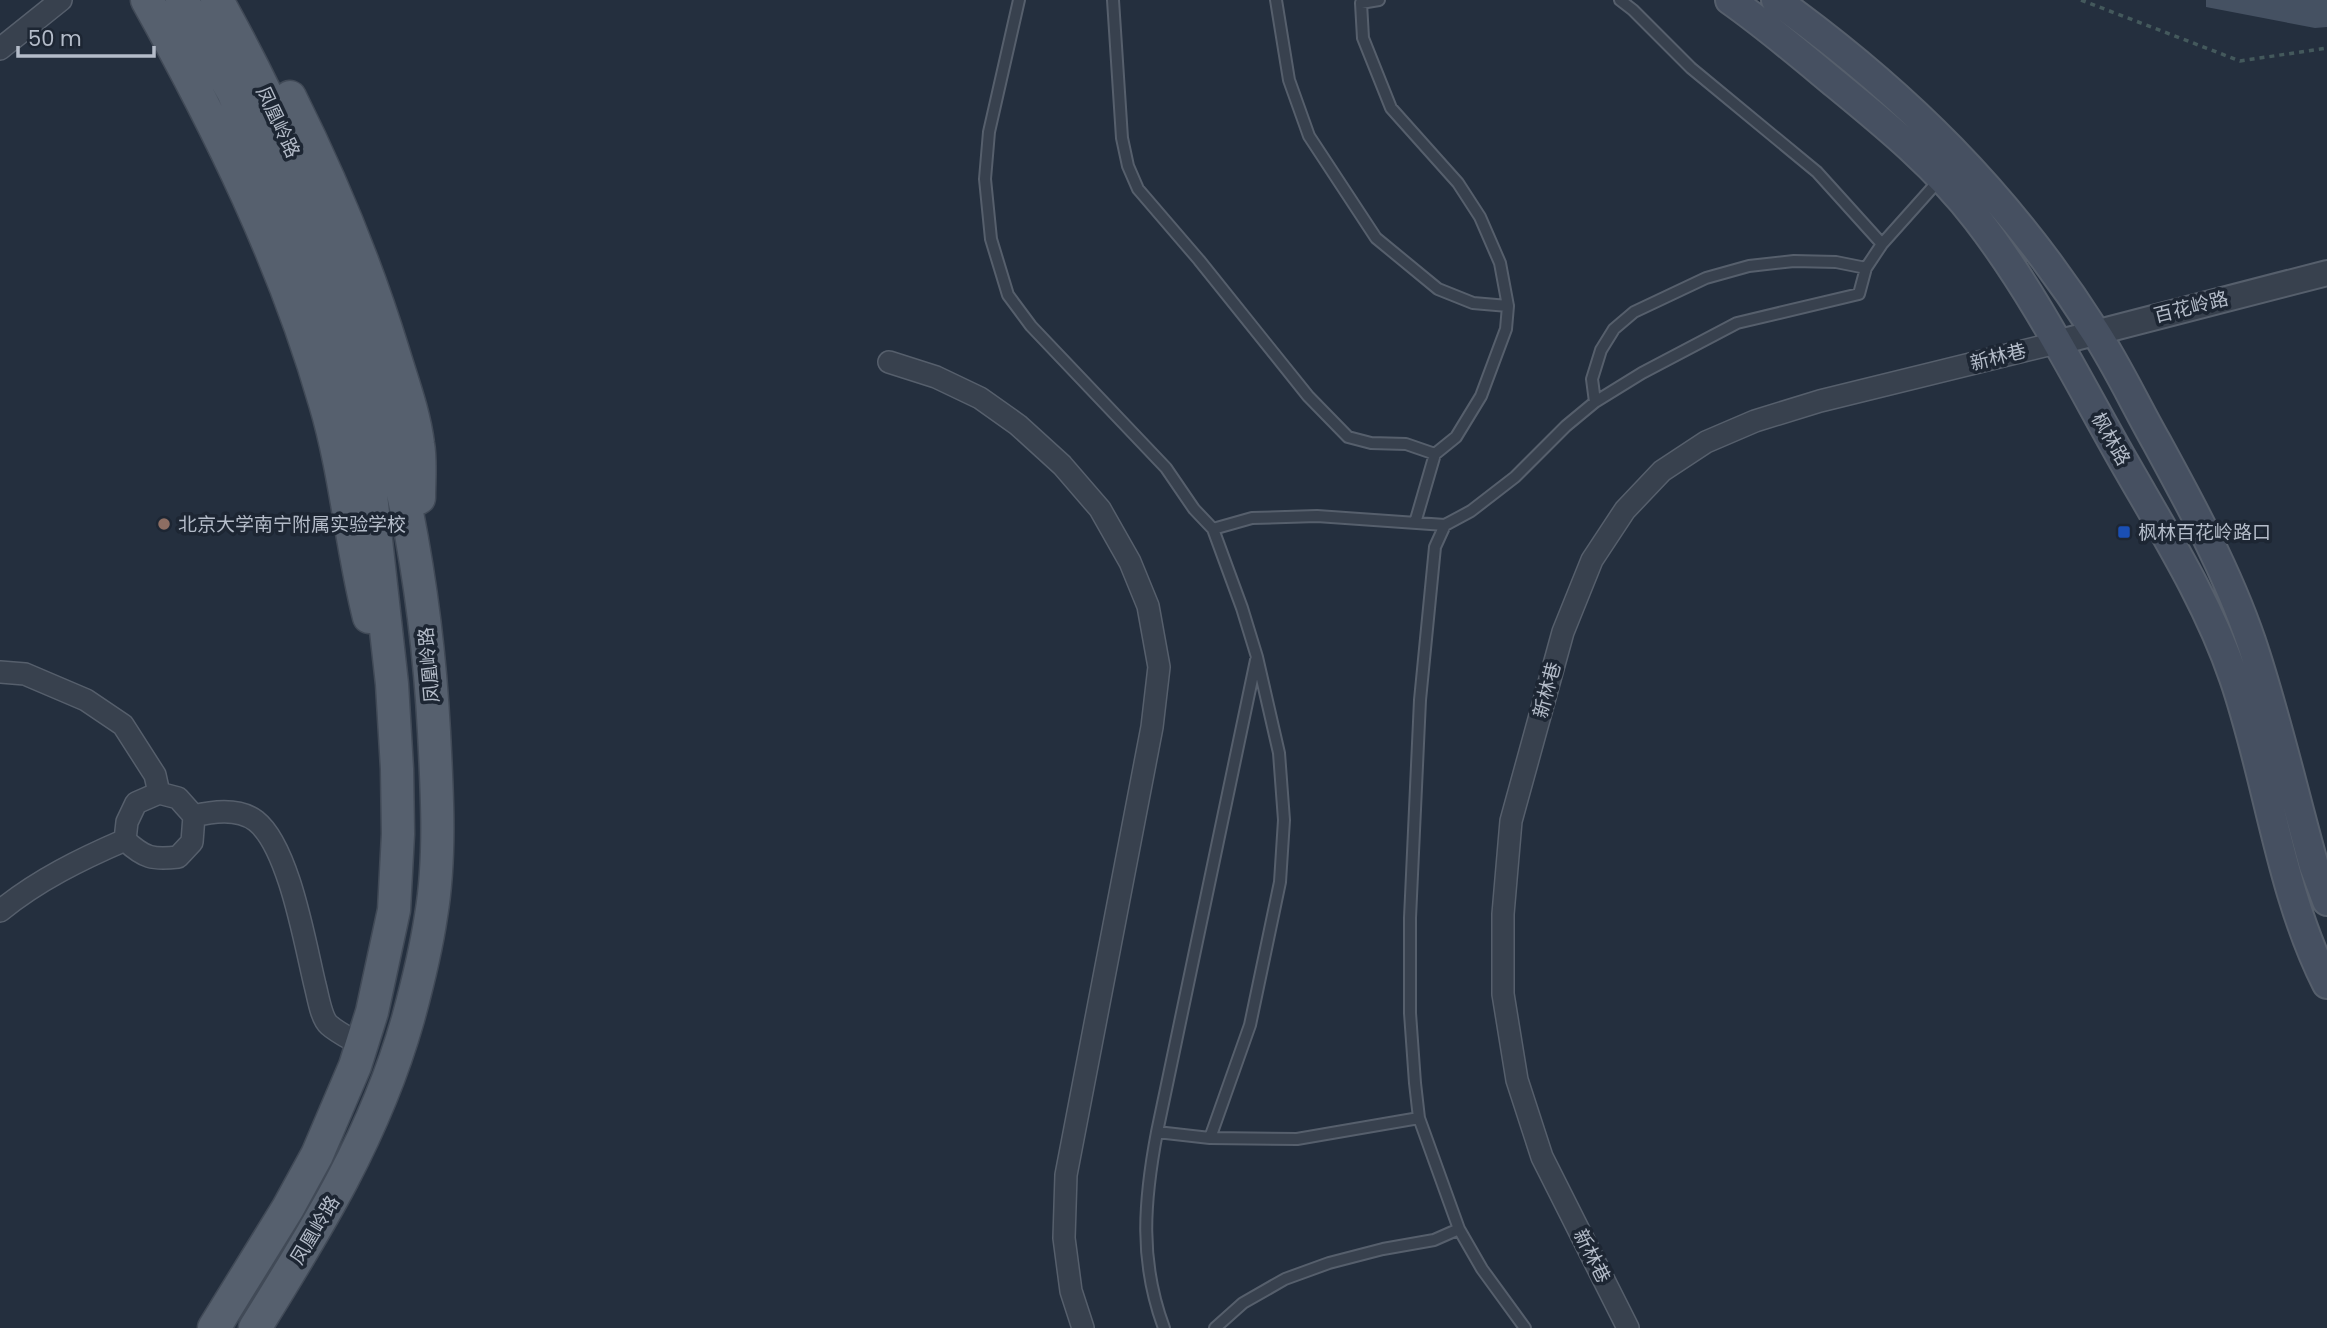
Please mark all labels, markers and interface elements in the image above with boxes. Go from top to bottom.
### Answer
scale bar [18,14,154,58]
text: 50 m [28,24,82,53]
street label: 凤凰岭路 [250,82,306,162]
street label: 百花岭路 [2151,285,2231,329]
street label: 新林巷 [1967,337,2029,377]
street label: 枫林路 [2085,408,2137,470]
place label: 北京大学南宁附属实验学校 [178,511,406,538]
marker: 北京大学南宁附属实验学校 [156,516,172,532]
place label: 枫林百花岭路口 [2138,519,2271,546]
marker: 枫林百花岭路口 [2116,524,2132,540]
street label: 凤凰岭路 [412,626,446,704]
street label: 新林巷 [1527,659,1567,721]
street label: 凤凰岭路 [284,1190,346,1270]
street label: 新林巷 [1567,1224,1617,1288]

